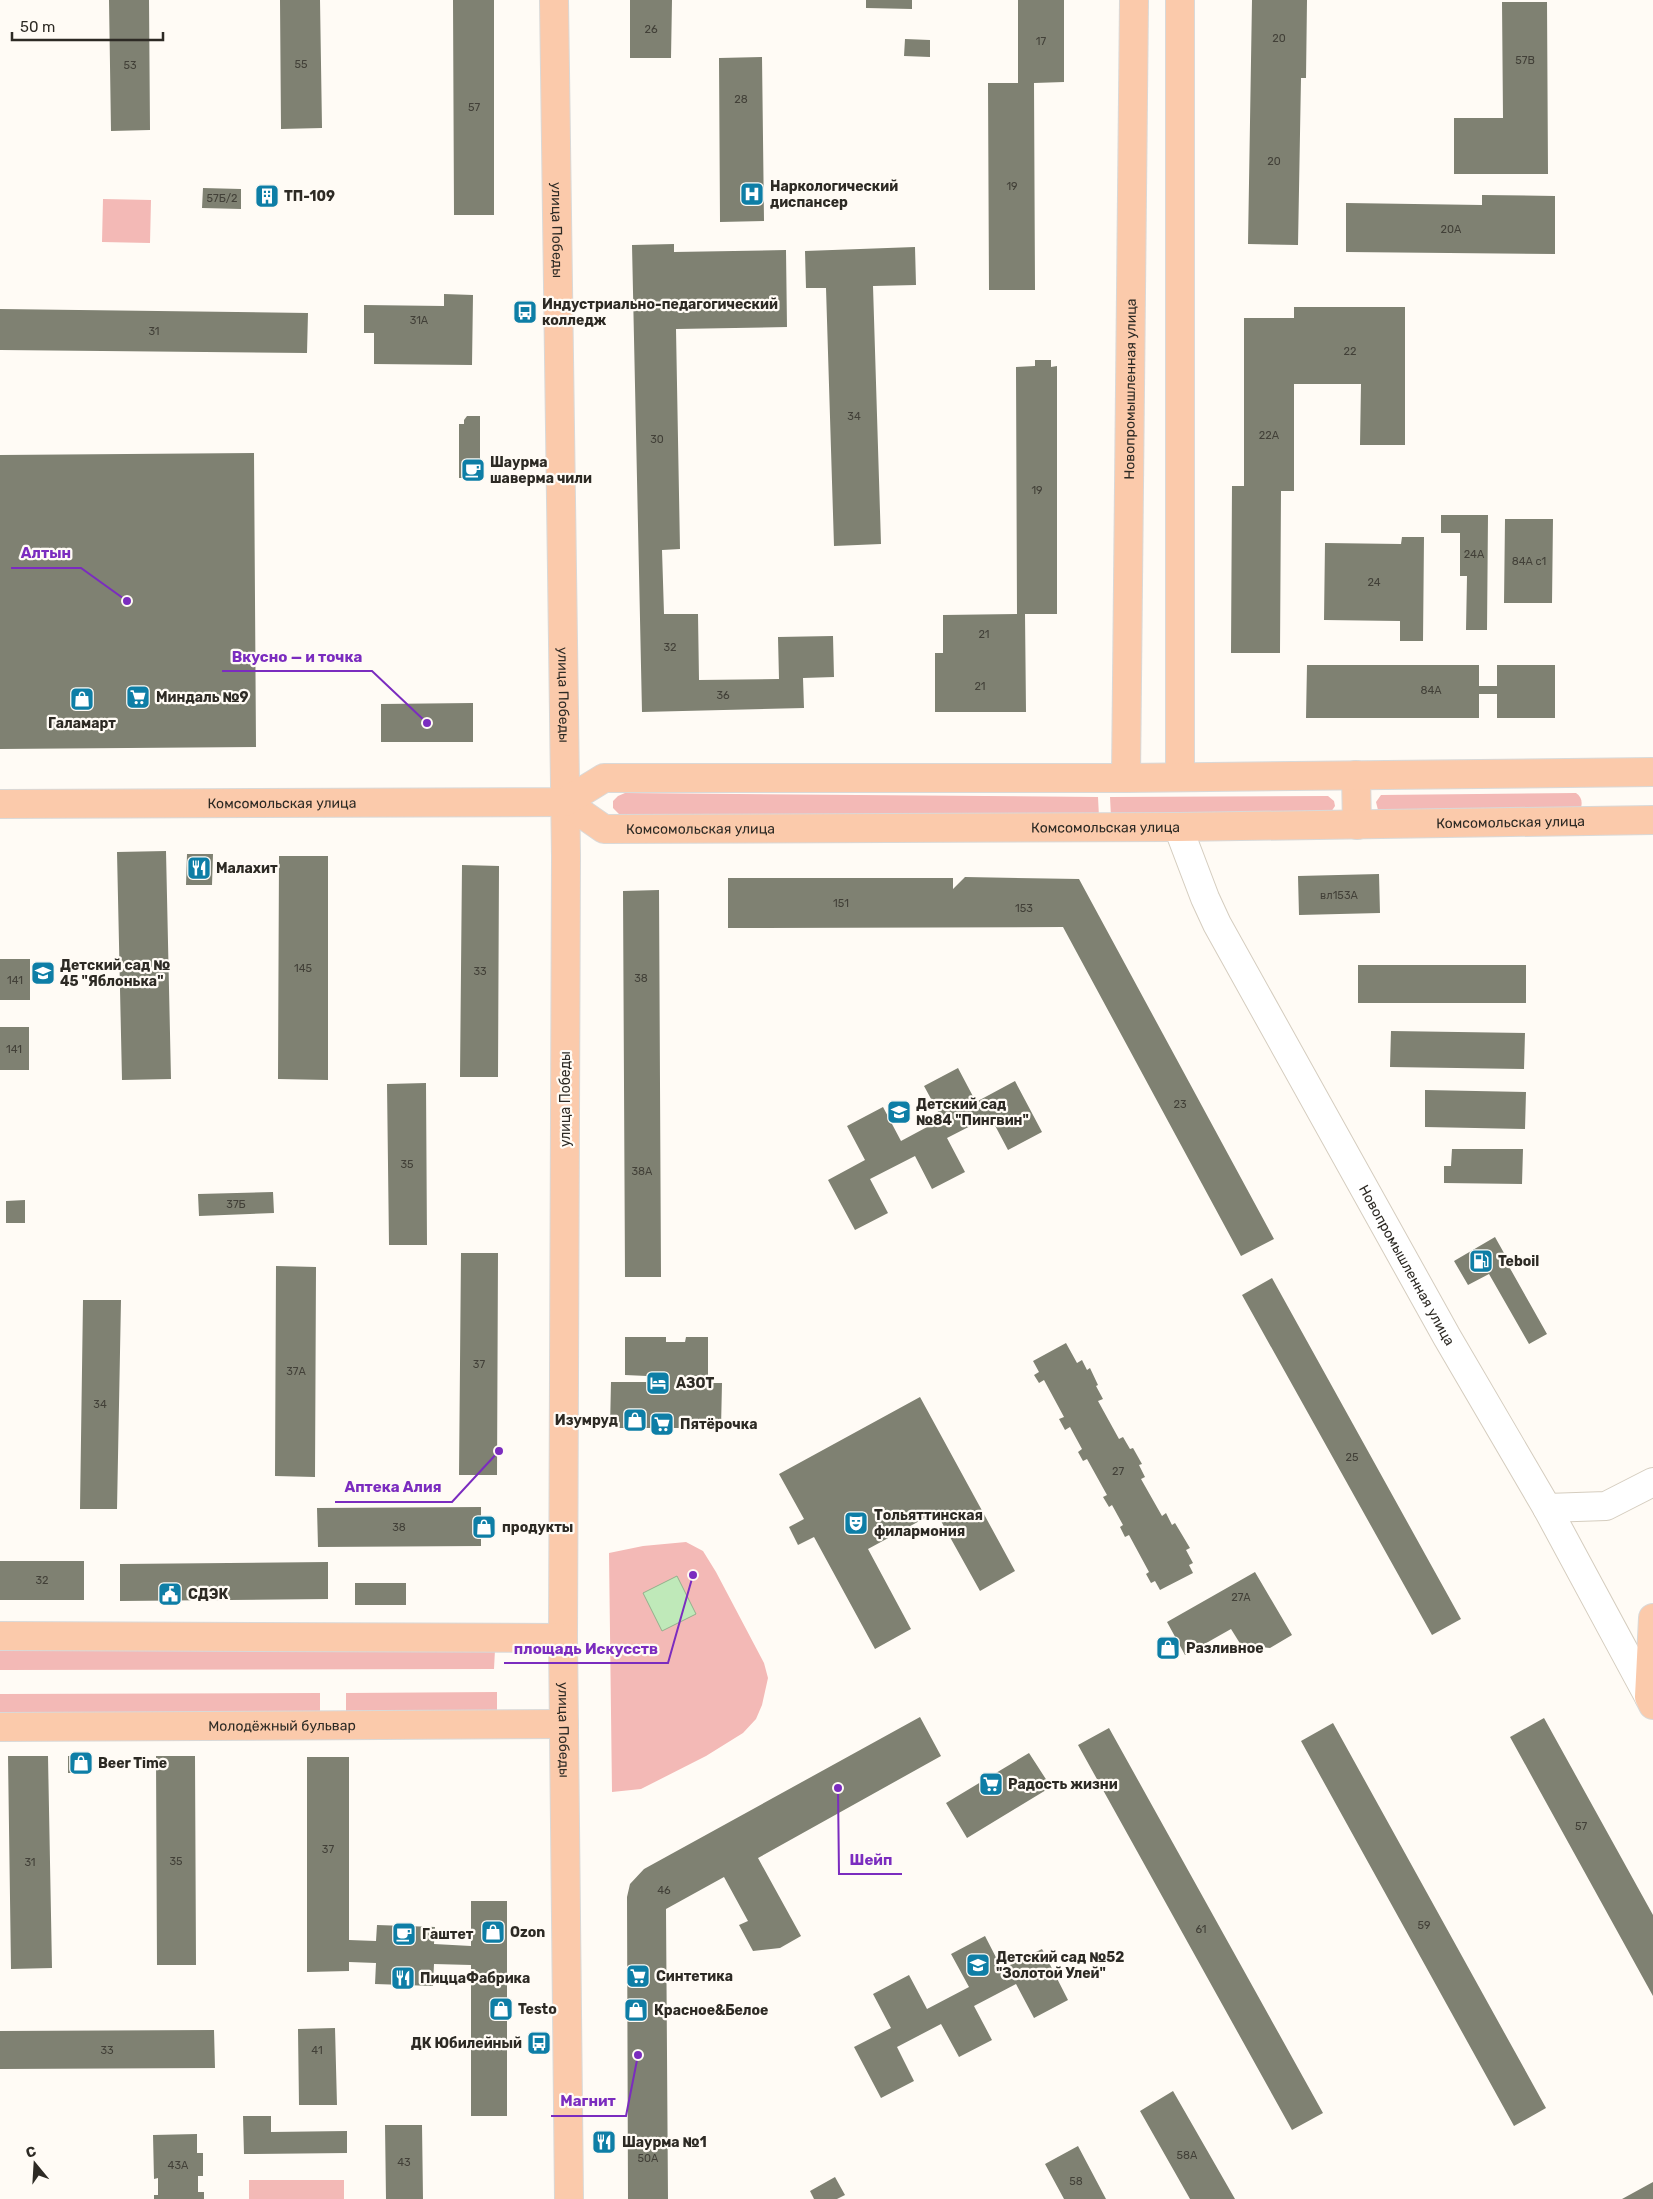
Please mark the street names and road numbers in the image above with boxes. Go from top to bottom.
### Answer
street label: улица Победы [548,182,566,278]
street label: Новопромышленная улица [1121,298,1140,480]
street label: улица Победы [554,647,572,743]
street label: Комсомольская улица [208,795,356,812]
street label: Комсомольская улица [1436,813,1585,832]
street label: Комсомольская улица [1031,819,1180,837]
street label: Комсомольская улица [626,820,775,838]
street label: улица Победы [557,1051,574,1147]
street label: Новопромышленная улица [1355,1182,1458,1349]
street label: улица Победы [554,1682,572,1778]
street label: Молодёжный бульвар [208,1717,356,1735]

